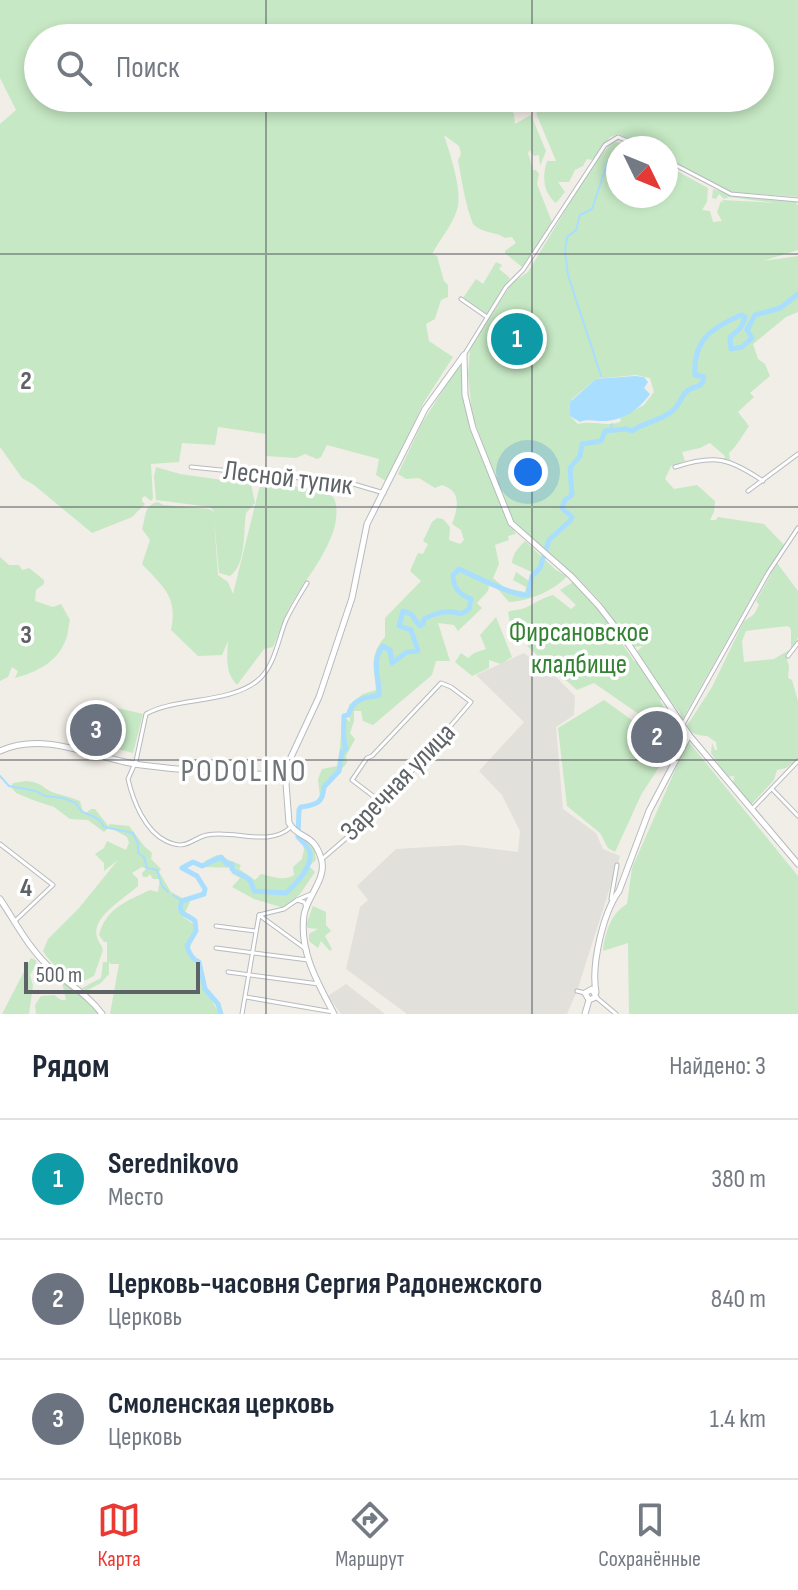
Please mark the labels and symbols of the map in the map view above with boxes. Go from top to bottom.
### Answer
north arrow [606,136,678,208]
pin: 1 [491,309,543,369]
text: 2 [20,366,32,397]
your location [508,452,548,492]
street label: Лесной тупик [222,454,355,502]
park label: Фирсановское кладбище [509,616,649,681]
text: 3 [20,620,32,651]
pin: 3 [70,700,122,760]
pin: 2 [631,707,683,767]
street label: Заречная улица [334,716,462,848]
district label: PODOLINO [180,752,308,791]
text: 4 [20,873,32,904]
scale bar [24,958,200,994]

